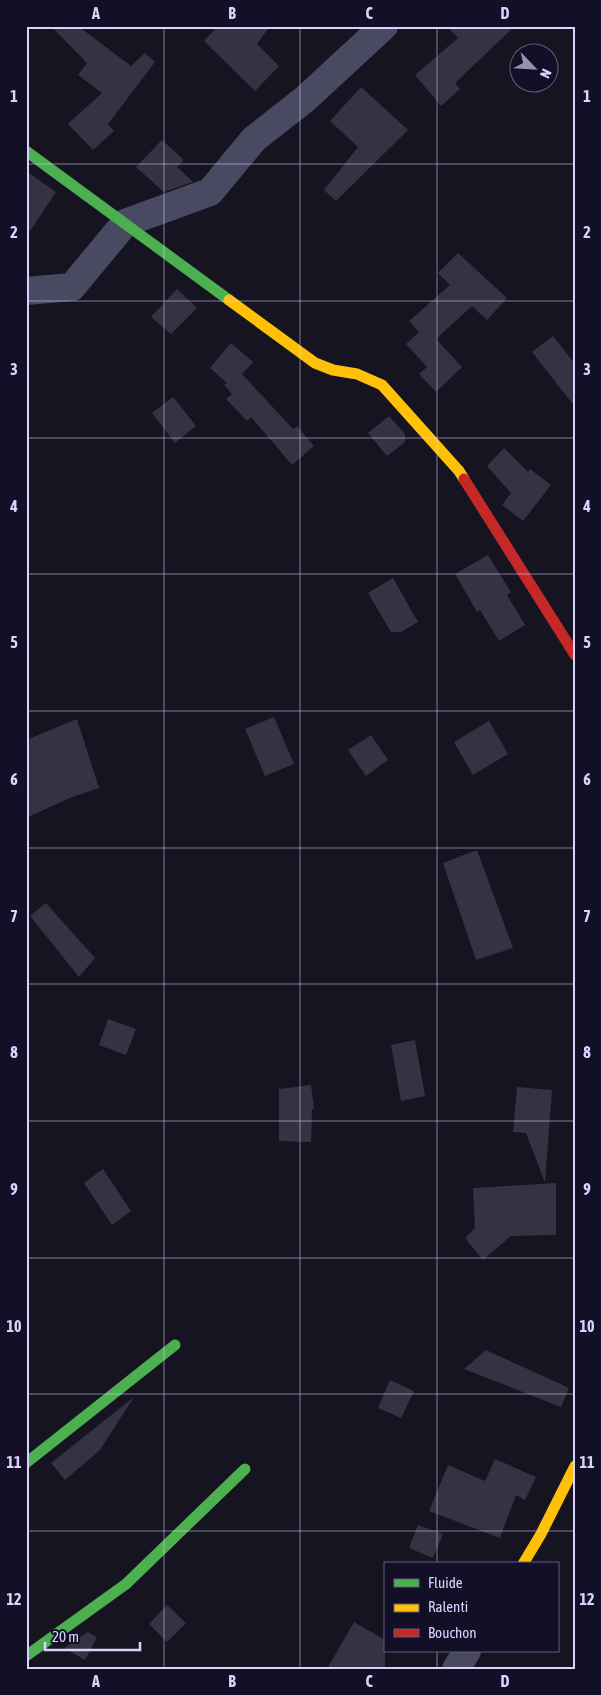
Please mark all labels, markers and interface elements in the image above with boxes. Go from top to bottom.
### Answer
text: A [91,4,100,22]
text: B [228,4,236,22]
text: C [365,4,373,22]
text: D [501,4,510,22]
north arrow [508,42,558,92]
text: N [537,66,555,81]
text: 1 [10,87,18,105]
text: 1 [583,87,591,105]
text: 2 [10,223,18,241]
text: 2 [583,223,591,241]
text: 3 [10,360,18,378]
text: 3 [583,360,591,378]
text: 4 [9,497,18,515]
text: 4 [582,497,591,515]
text: 5 [10,633,18,651]
text: 5 [583,633,591,651]
text: 6 [10,770,18,788]
text: 6 [583,770,591,788]
text: 7 [10,907,18,925]
text: 7 [583,907,591,925]
text: 8 [10,1043,18,1061]
text: 8 [583,1043,591,1061]
text: 9 [10,1180,18,1198]
text: 9 [583,1180,591,1198]
text: 10 [6,1317,22,1335]
text: 10 [579,1317,595,1335]
text: 11 [6,1453,22,1471]
text: 11 [579,1453,595,1471]
legend [384,1562,558,1652]
text: Fluide [428,1574,463,1591]
text: 12 [6,1590,22,1608]
text: 12 [579,1590,595,1608]
text: Ralenti [428,1598,468,1615]
scale bar [45,1620,140,1652]
text: Bouchon [428,1624,477,1641]
text: 20 m [52,1628,79,1645]
text: A [91,1672,100,1690]
text: B [228,1672,236,1690]
text: C [365,1672,373,1690]
text: D [501,1672,510,1690]

